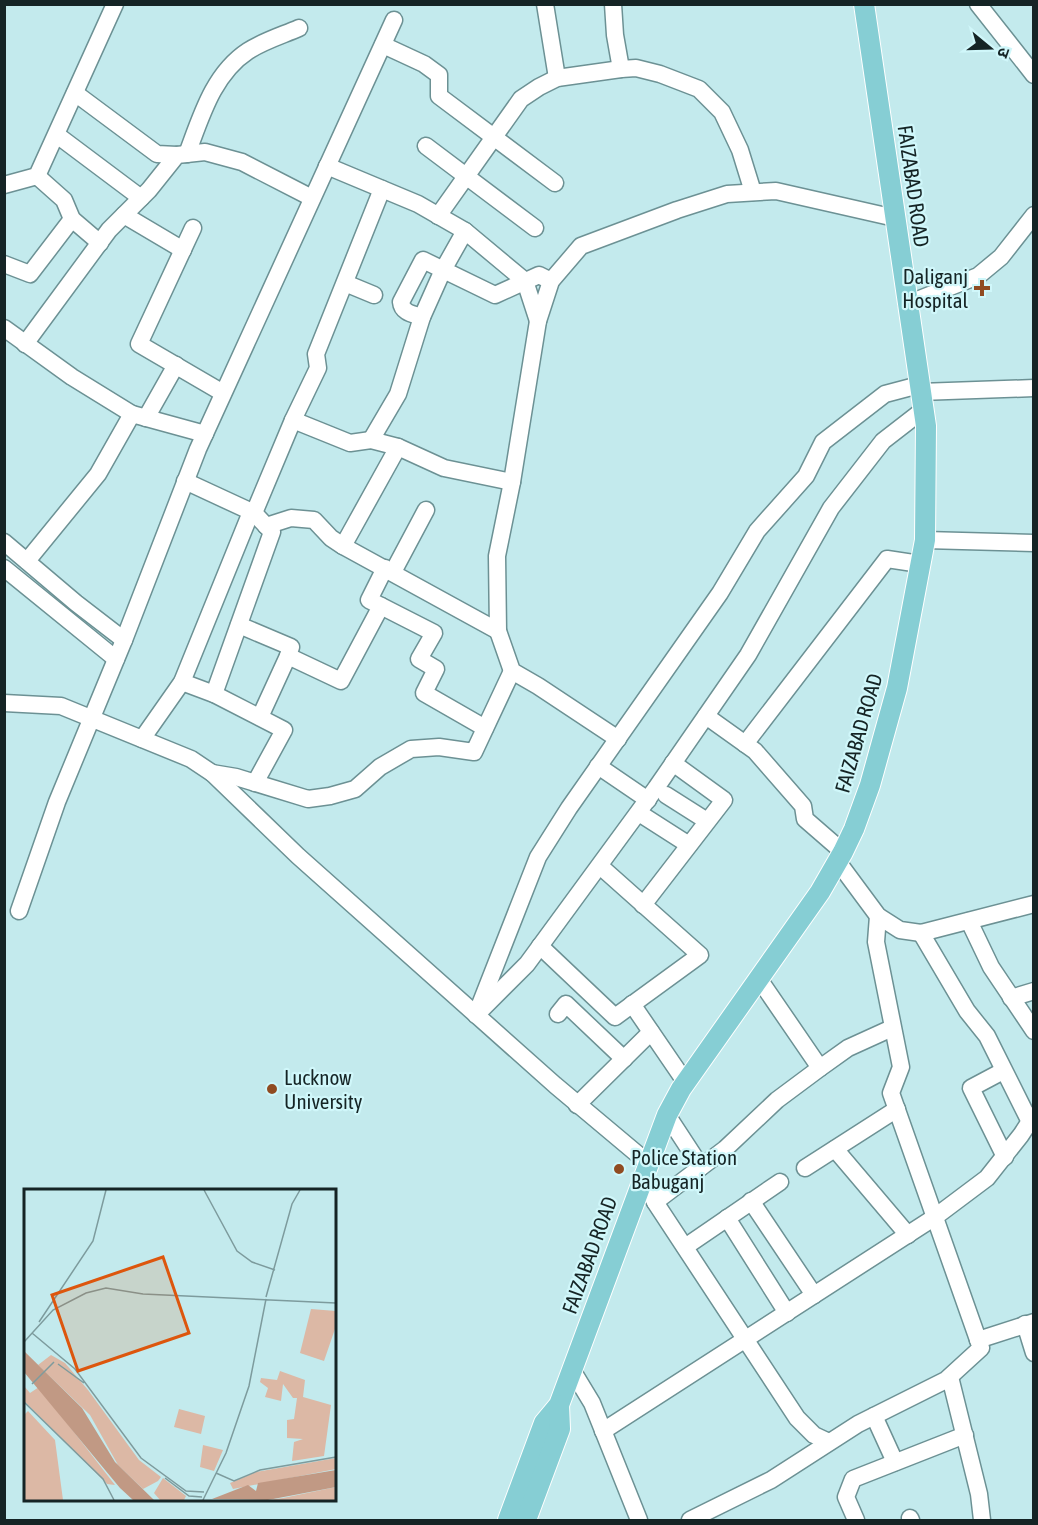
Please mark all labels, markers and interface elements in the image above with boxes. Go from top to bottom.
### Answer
north arrow [960,18,1020,78]
text: उ [994,46,1014,61]
street label: FAIZABAD ROAD [894,123,934,249]
place label: Daliganj Hospital [902,264,968,312]
marker: Daliganj Hospital [973,279,991,297]
street label: FAIZABAD ROAD [830,671,886,795]
place label: Lucknow University [284,1065,363,1113]
marker: Lucknow University [265,1082,279,1096]
place label: Police Station Babuganj [631,1145,737,1193]
marker: Police Station Babuganj [612,1162,626,1176]
inset map [24,1189,336,1501]
street label: FAIZABAD ROAD [557,1193,621,1317]

